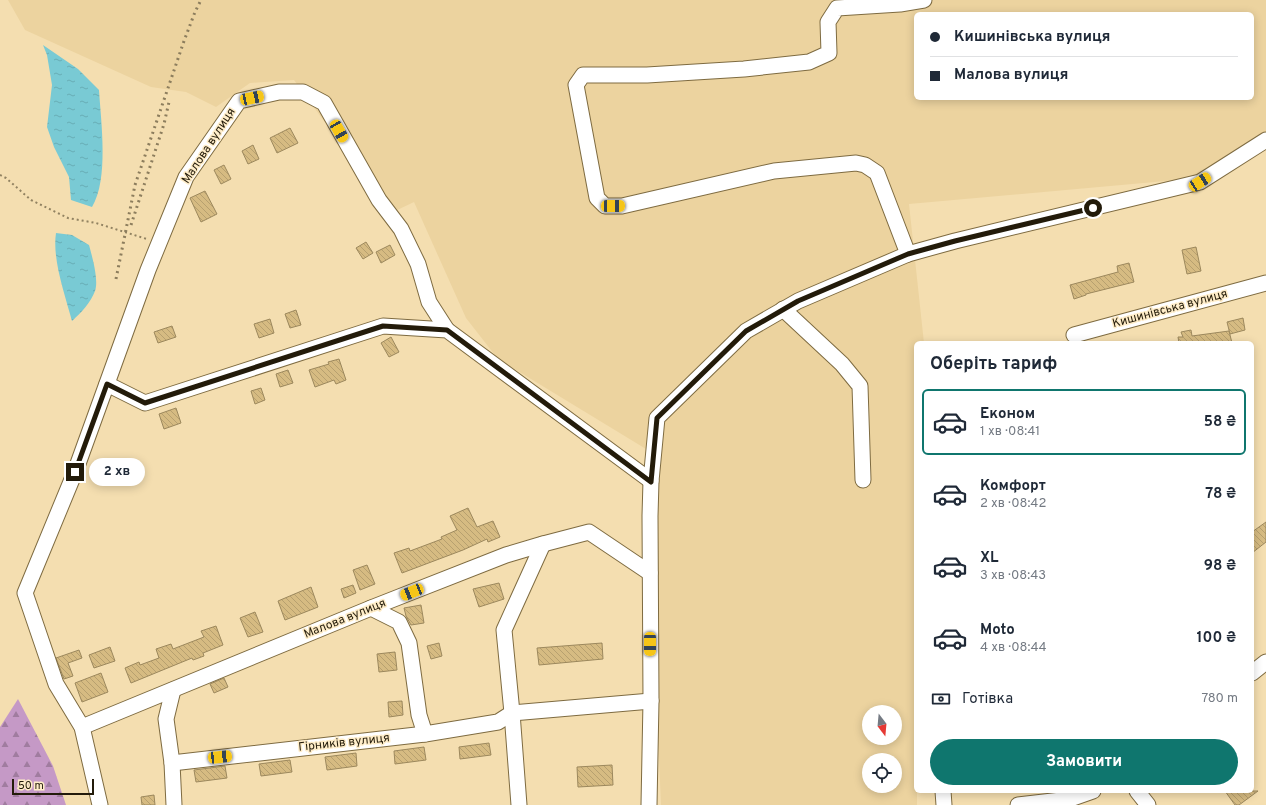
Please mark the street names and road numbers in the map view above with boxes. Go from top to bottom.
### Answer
street label: Малова вулиця [179,105,239,187]
street label: Кишинівська вулиця [1111,286,1229,332]
street label: Малова вулиця [302,595,388,643]
street label: Гірників вулиця [298,730,390,756]

